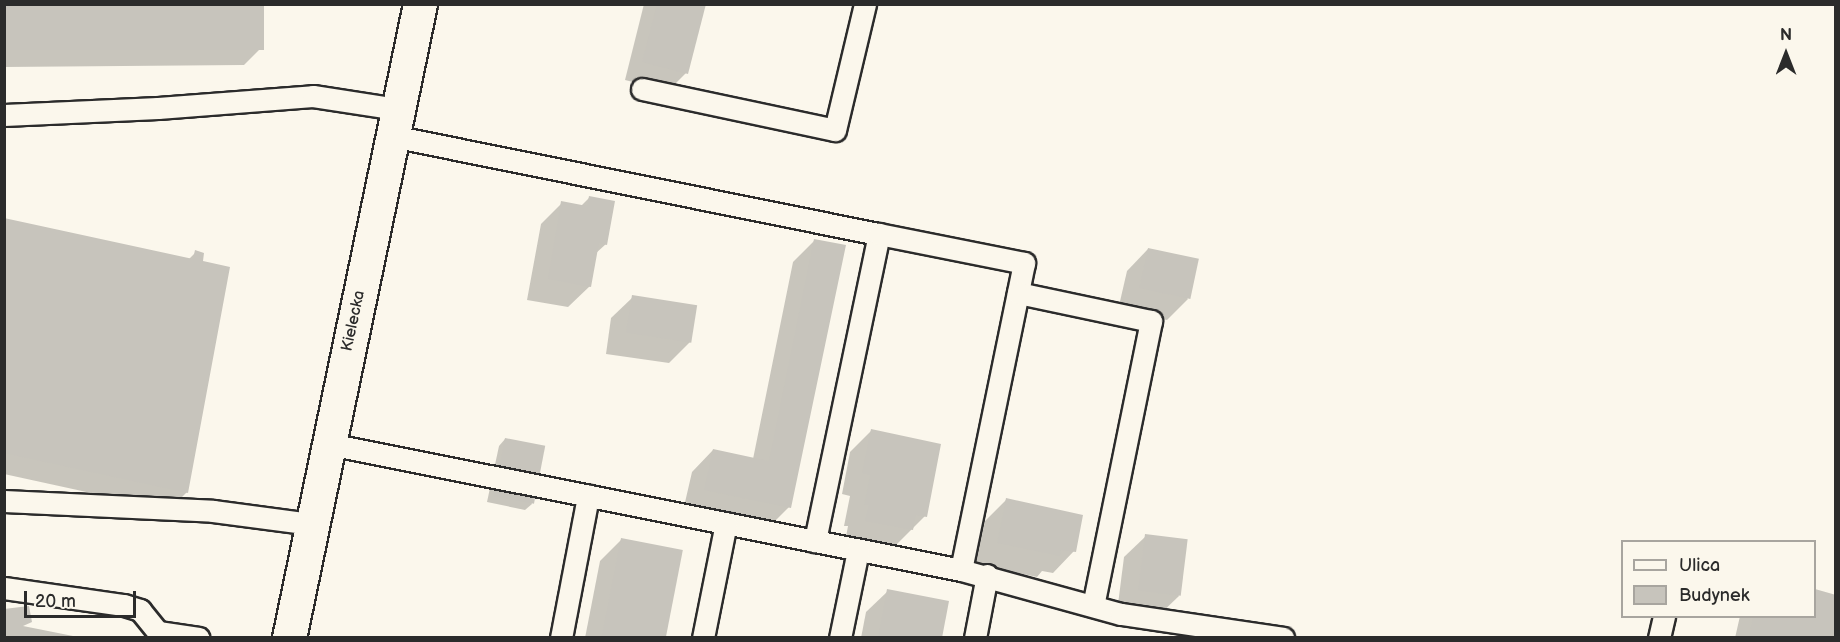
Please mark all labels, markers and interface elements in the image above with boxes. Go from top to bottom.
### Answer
north arrow [1756,24,1816,84]
text: N [1780,26,1792,45]
street label: Kielecka [338,289,370,353]
legend [1621,540,1816,618]
text: Ulica [1679,555,1720,576]
scale bar [27,579,140,617]
text: Budynek [1679,585,1749,606]
text: 20 m [35,591,76,612]

